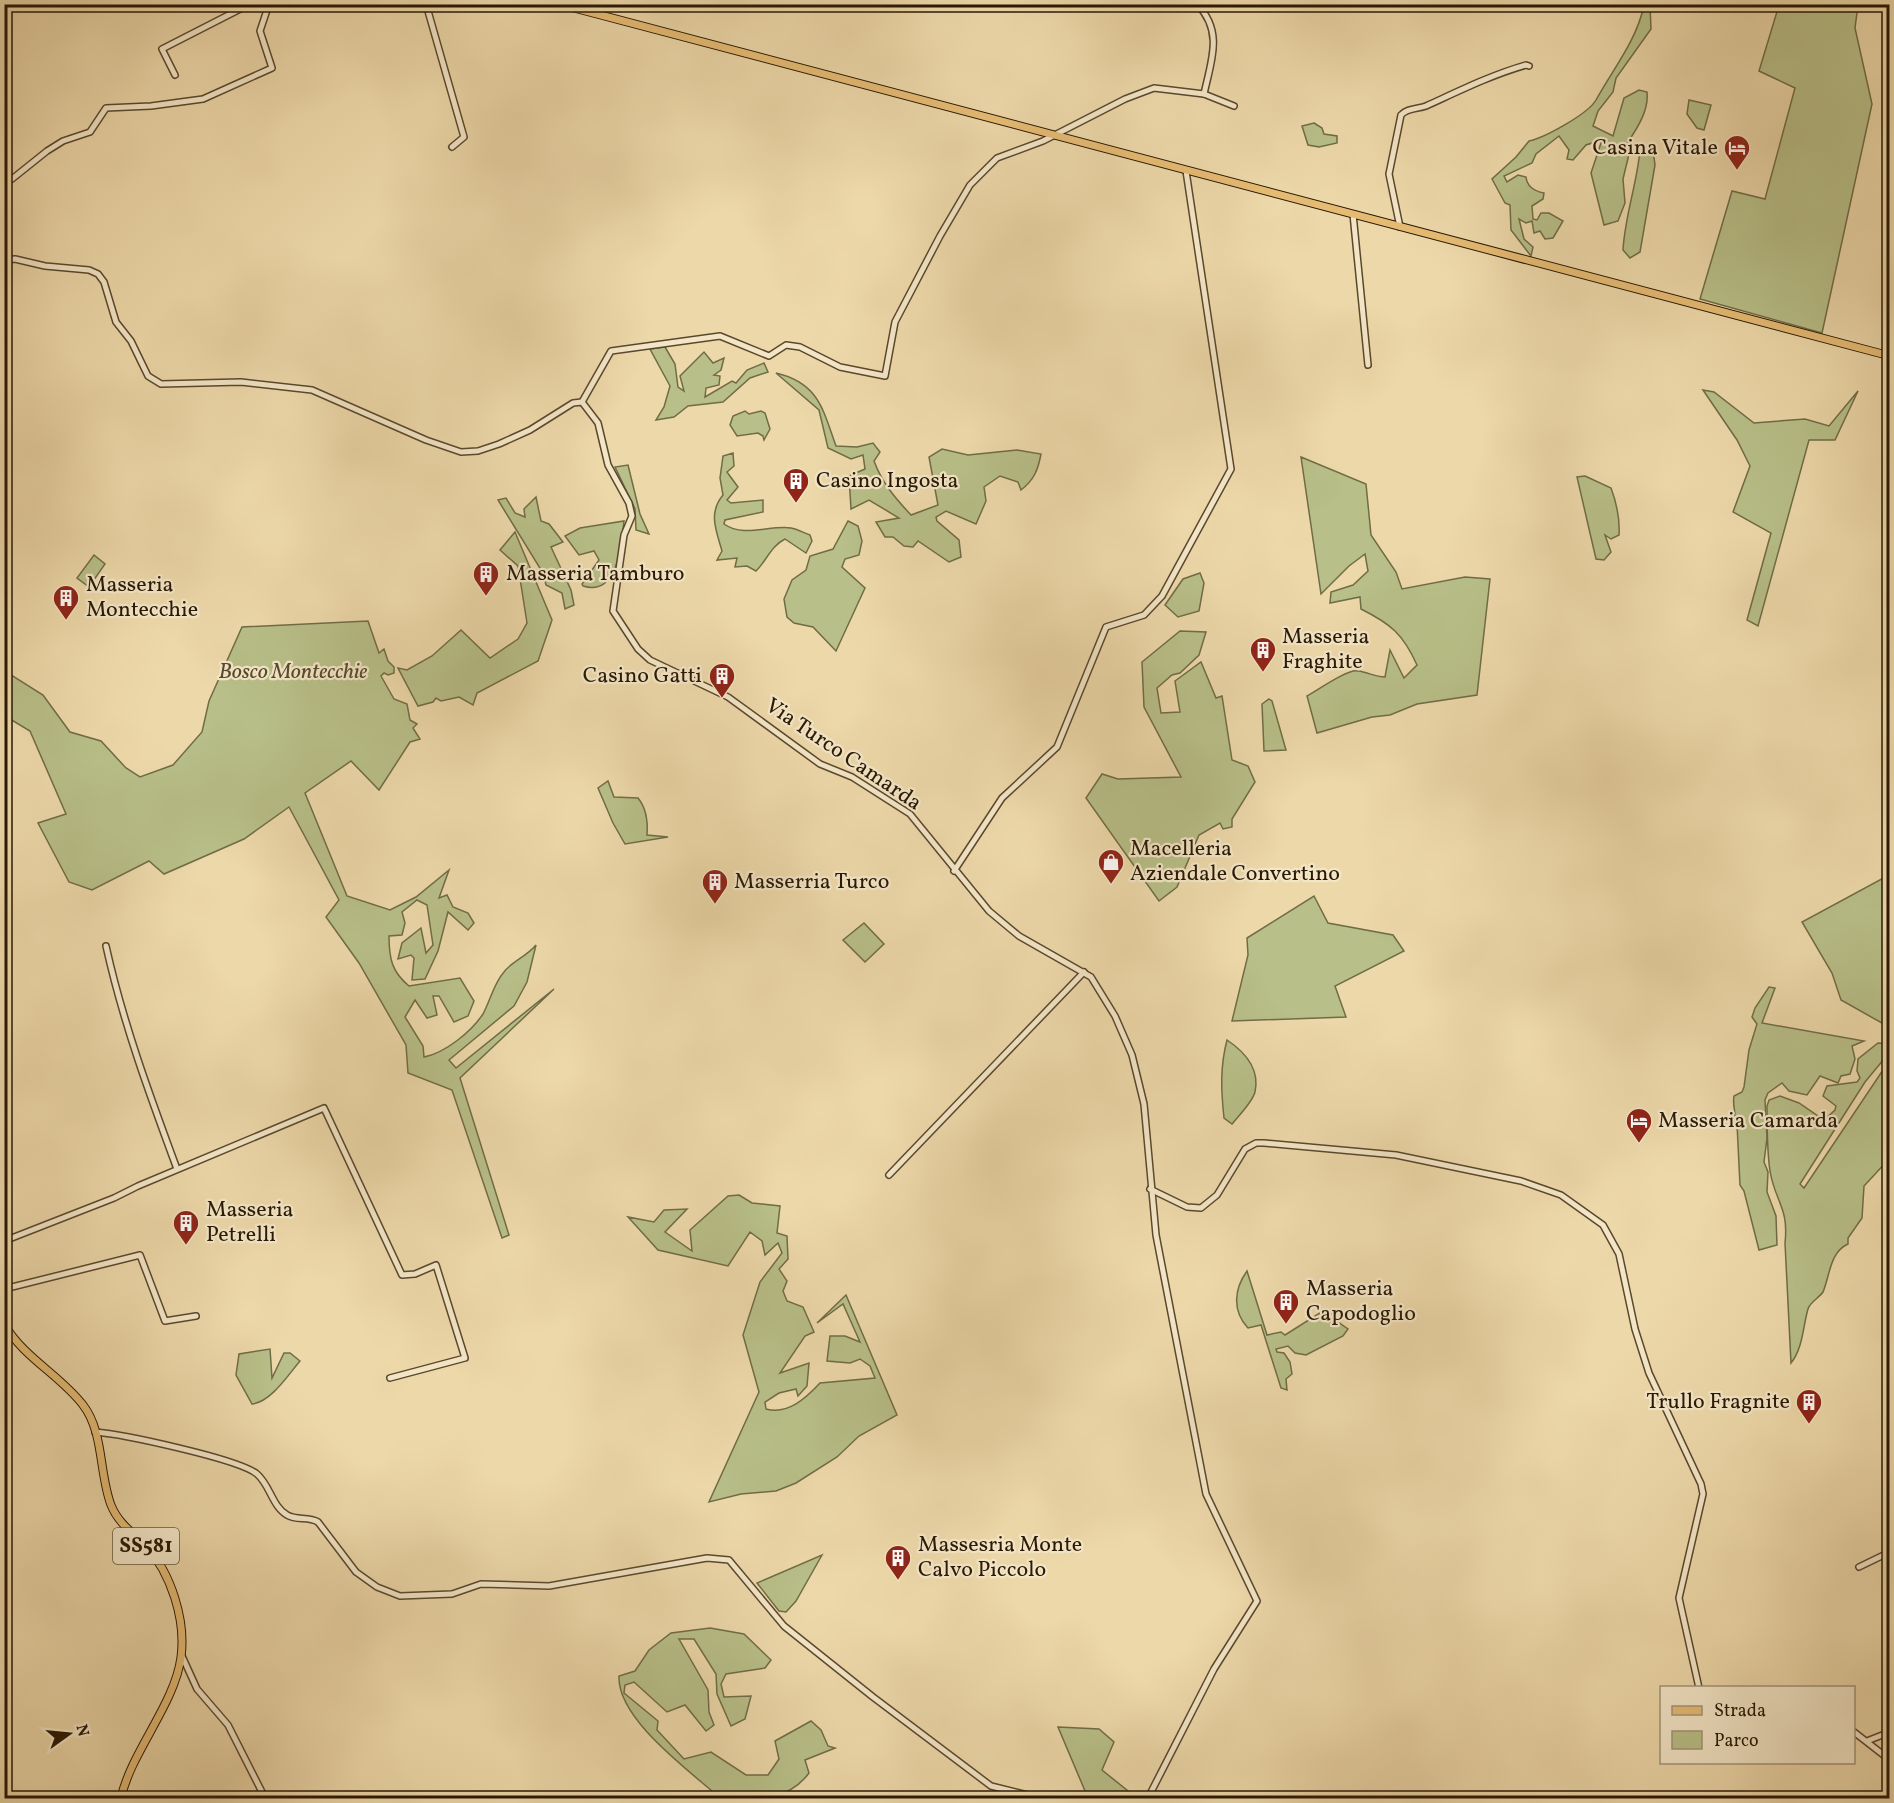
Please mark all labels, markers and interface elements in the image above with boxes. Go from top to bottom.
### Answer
place label: Casina Vitale [1593,133,1718,164]
hotel icon: Casina Vitale [1722,133,1752,171]
building icon: Casino Ingosta [781,466,811,504]
place label: Casino Ingosta [816,466,959,497]
building icon: Masseria Tamburo [471,559,501,597]
place label: Masseria Tamburo [506,559,685,590]
place label: Masseria Montecchie [86,570,198,626]
building icon: Masseria Montecchie [51,583,81,621]
place label: Masseria Fraghite [1282,622,1370,678]
building icon: Masseria Fraghite [1248,635,1278,673]
park label: Bosco Montecchie [219,657,367,688]
place label: Casino Gatti [583,661,702,692]
building icon: Casino Gatti [707,661,737,699]
street label: Via Turco Camarda [758,691,928,819]
place label: Macelleria Aziendale Convertino [1130,834,1340,890]
shop icon: Macelleria Aziendale Convertino [1096,847,1126,885]
building icon: Masserria Turco [700,867,730,905]
place label: Masserria Turco [734,867,889,898]
hotel icon: Masseria Camarda [1624,1106,1654,1144]
place label: Masseria Camarda [1658,1106,1838,1137]
place label: Masseria Petrelli [206,1195,294,1251]
building icon: Masseria Petrelli [171,1208,201,1246]
place label: Masseria Capodoglio [1306,1274,1416,1330]
building icon: Masseria Capodoglio [1271,1287,1301,1325]
place label: Trullo Fragnite [1646,1387,1790,1418]
building icon: Trullo Fragnite [1794,1387,1824,1425]
road number: SS581 [113,1528,179,1564]
place label: Massesria Monte Calvo Piccolo [918,1530,1082,1586]
building icon: Massesria Monte Calvo Piccolo [883,1543,913,1581]
legend [1660,1686,1855,1764]
text: Strada [1714,1699,1766,1724]
north arrow [39,1704,99,1764]
text: N [69,1722,94,1739]
text: Parco [1714,1729,1759,1754]

